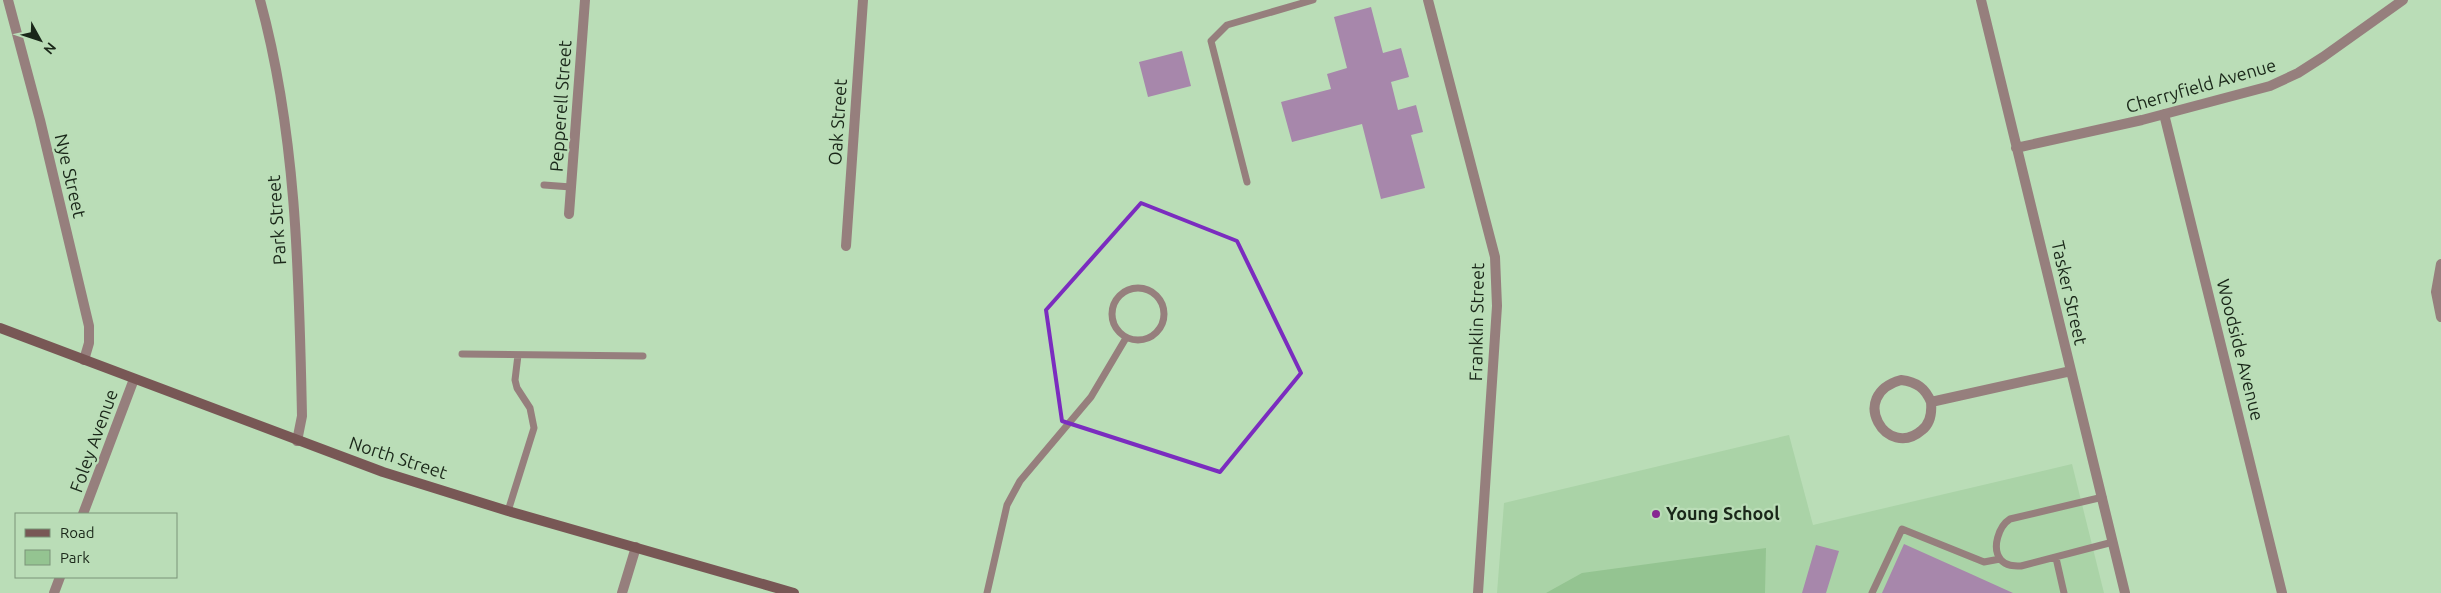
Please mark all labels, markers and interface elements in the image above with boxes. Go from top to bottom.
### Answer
north arrow [15,15,65,65]
text: N [40,39,59,58]
street label: Pepperell Street [545,39,575,172]
street label: Cherryfield Avenue [2123,54,2278,116]
street label: Oak Street [824,78,850,166]
street label: Nye Street [52,132,90,220]
street label: Park Street [263,174,289,266]
street label: Tasker Street [2048,239,2092,347]
street label: Franklin Street [1465,263,1487,381]
street label: Woodside Avenue [2214,277,2268,423]
street label: Foley Avenue [65,386,121,495]
street label: North Street [347,432,450,482]
place label: Young School [1666,503,1780,523]
marker: Young School [1650,508,1662,520]
legend [15,513,178,578]
text: Road [60,524,95,541]
text: Park [60,549,90,566]

